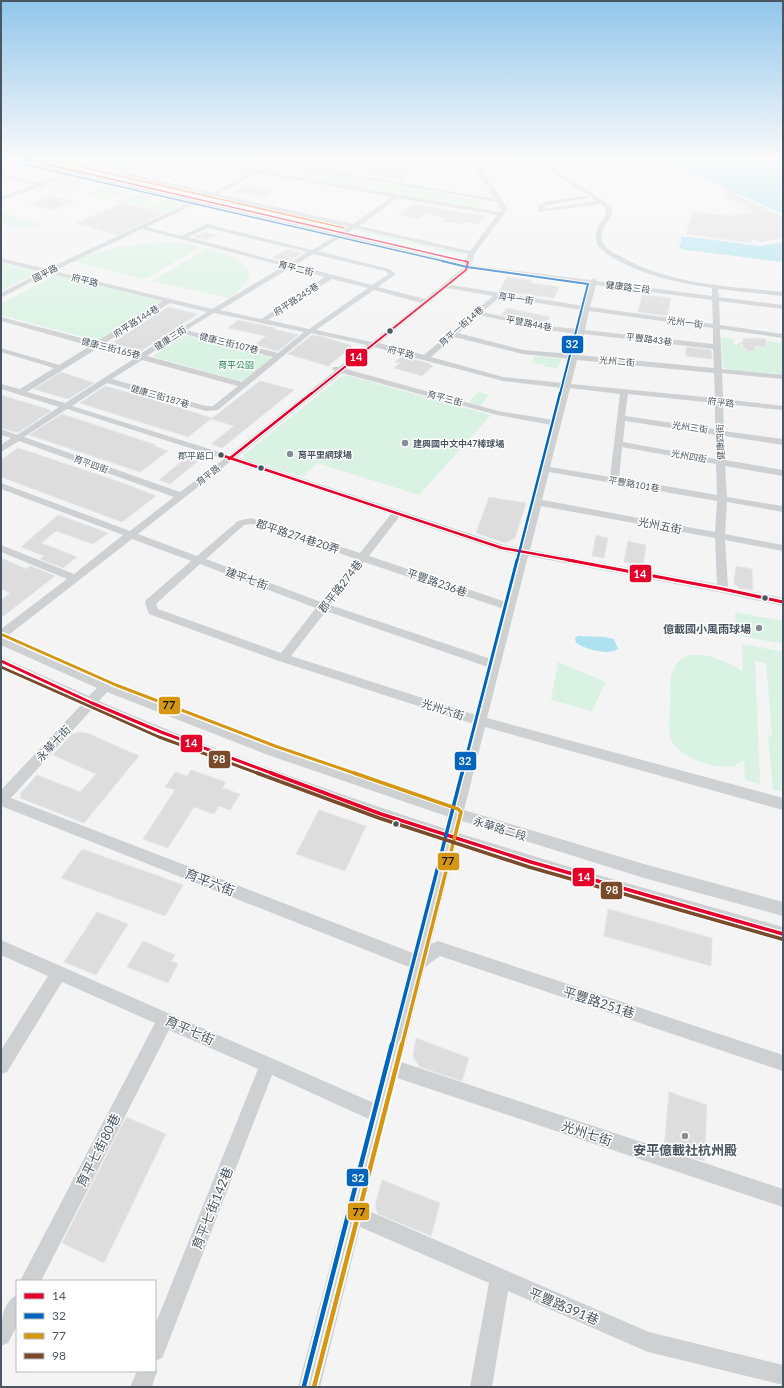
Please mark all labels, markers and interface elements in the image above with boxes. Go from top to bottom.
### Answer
street label: 育平二街 [277,258,315,278]
street label: 國平路 [30,262,60,284]
street label: 府平路 [71,271,99,289]
street label: 健康路三段 [605,279,651,295]
street label: 府平路245巷 [271,280,321,318]
street label: 育平一街 [497,290,535,306]
street label: 府平路144巷 [111,303,161,339]
street label: 育平一街14巷 [436,304,486,348]
street label: 平豐路44巷 [505,313,553,333]
street label: 光州一街 [666,314,704,330]
street label: 健康三街 [152,324,188,352]
unlabelled marker [385,326,395,336]
street label: 健康三街107巷 [198,330,260,356]
street label: 平豐路43巷 [625,331,673,347]
street label: 健康三街165巷 [80,335,142,361]
line badge: 32 [561,335,584,354]
text: 32 [566,337,578,350]
street label: 府平路 [387,343,415,361]
line badge: 14 [345,348,368,367]
text: 14 [350,350,363,363]
street label: 光州二街 [599,354,635,368]
park label: 育平公園 [218,359,254,370]
street label: 健康三街187巷 [129,382,191,410]
street label: 育平三街 [426,388,464,408]
street label: 府平路 [707,395,735,409]
street label: 光州三街 [671,419,709,435]
street label: 健康四街 [714,424,726,460]
marker: 建興國中文中47棒球場 [400,438,410,448]
place label: 建興國中文中47棒球場 [413,438,504,449]
street label: 光州四街 [670,447,708,465]
marker: 育平里網球場 [285,449,295,459]
place label: 育平里網球場 [298,449,352,460]
place label: 郡平路口 [178,450,214,461]
marker: 郡平路口 [216,450,226,460]
street label: 育平四街 [72,453,110,475]
street label: 育平路 [194,462,222,488]
unlabelled marker [256,463,266,473]
street label: 平豐路101巷 [608,474,660,494]
street label: 光州五街 [637,514,683,536]
street label: 郡平路274巷20弄 [255,516,341,556]
street label: 郡平路274巷 [315,557,365,615]
street label: 建平七街 [224,564,270,592]
line badge: 14 [629,564,652,583]
street label: 平豐路236巷 [405,566,469,598]
text: 14 [634,567,647,580]
unlabelled marker [760,593,770,603]
place label: 億載國小風雨球場 [663,622,751,635]
marker: 億載國小風雨球場 [754,623,764,633]
line badge: 77 [158,696,181,715]
street label: 光州六街 [420,696,466,722]
text: 77 [163,698,175,711]
street label: 永華十街 [33,722,73,764]
line badge: 14 [180,734,203,753]
text: 14 [185,736,198,749]
line badge: 98 [208,750,231,769]
line badge: 32 [454,751,477,771]
text: 98 [213,752,225,765]
text: 32 [459,754,471,767]
street label: 永華路二段 [472,814,528,842]
unlabelled marker [391,819,401,829]
line badge: 77 [437,852,460,871]
text: 77 [442,854,454,867]
street label: 育平六街 [183,865,237,899]
line badge: 14 [572,867,595,887]
text: 14 [578,870,591,883]
line badge: 98 [600,881,623,900]
text: 98 [606,883,618,896]
street label: 平豐路251巷 [561,983,637,1021]
street label: 育平七街 [163,1012,217,1048]
street label: 育平七街80巷 [73,1111,123,1189]
street label: 光州七街 [560,1117,614,1149]
marker: 安平億載社杭州殿 [680,1131,690,1141]
place label: 安平億載社杭州殿 [633,1142,737,1158]
street label: 育平七街142巷 [188,1164,236,1252]
line badge: 32 [346,1168,369,1187]
text: 32 [352,1171,364,1184]
line badge: 77 [347,1202,370,1221]
text: 77 [353,1205,365,1218]
legend [16,1280,156,1372]
street label: 平豐路391巷 [527,1284,601,1328]
text: 14 [52,1288,66,1303]
text: 32 [52,1308,66,1323]
text: 77 [52,1328,66,1343]
text: 98 [52,1348,66,1363]

